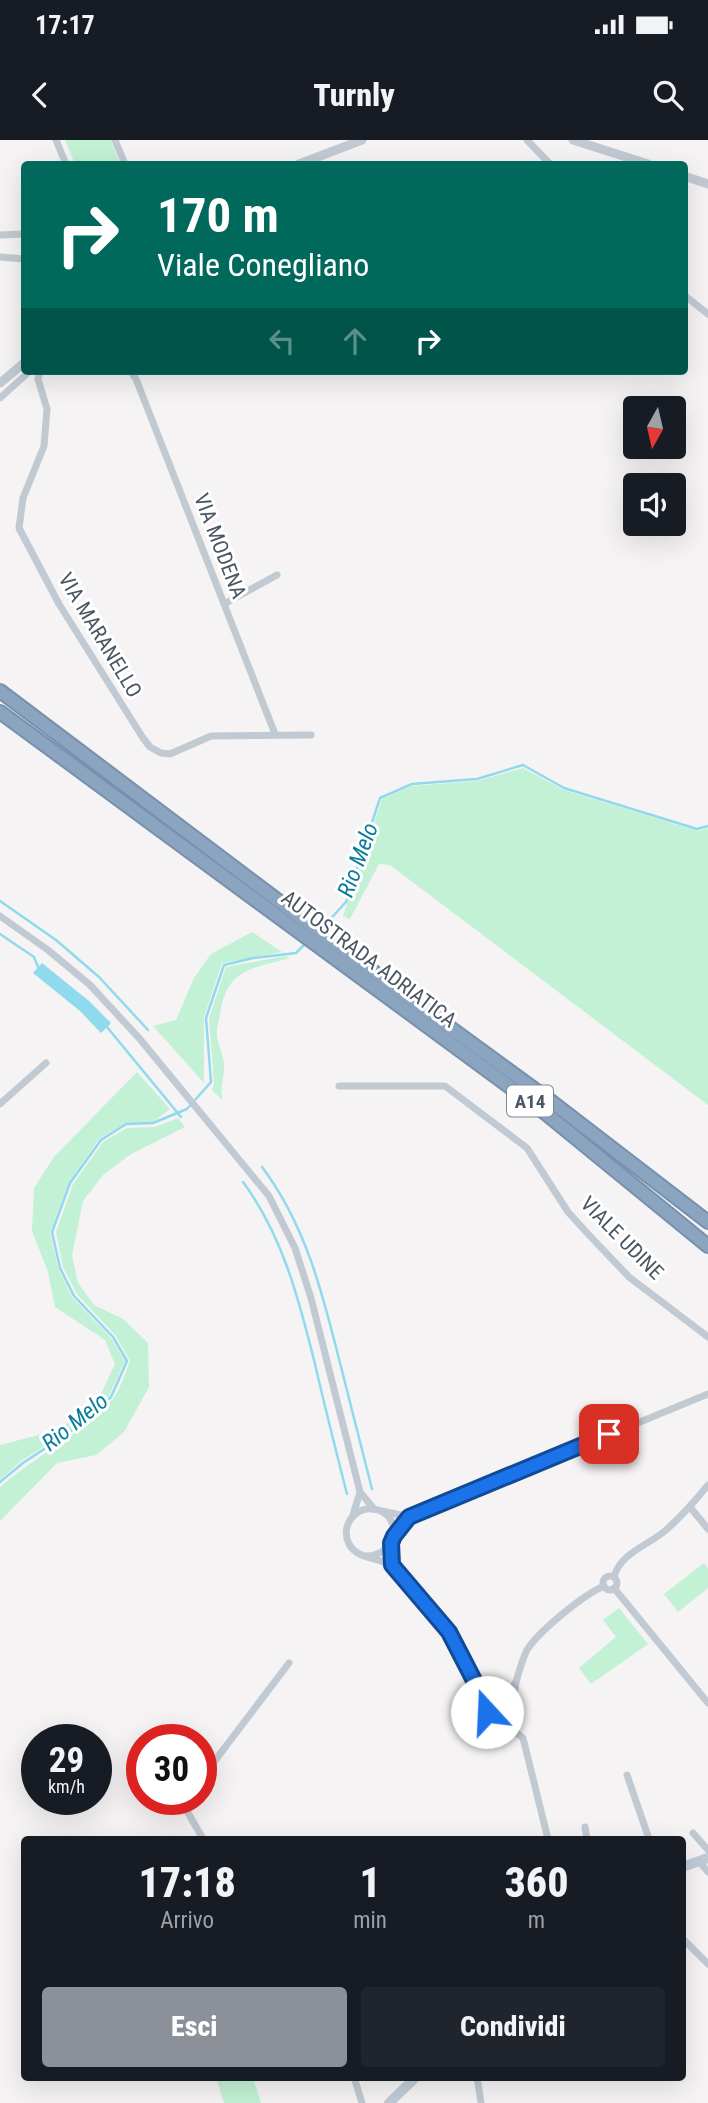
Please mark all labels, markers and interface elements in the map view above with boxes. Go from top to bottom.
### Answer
text: 17:17 [35,10,95,40]
icon: back [21,76,59,114]
text: Turnly [313,76,395,114]
icon: search [649,76,687,114]
text: 170 m [157,187,279,244]
icon: right [42,189,133,280]
text: Viale Conegliano [157,246,369,284]
icon: left [263,322,301,360]
icon: ahead [336,322,374,360]
icon: right [409,322,447,360]
north arrow [623,396,686,458]
map controls [623,396,686,536]
button: sound [623,473,686,536]
street label: VIA MODENA [189,490,251,602]
street label: VIA MARANELLO [53,568,147,702]
water label: Rio Melo [332,819,384,901]
street label: AUTOSTRADA ADRIATICA [277,885,461,1033]
road number: A14 [507,1085,553,1116]
street label: VIALE UDINE [576,1192,668,1284]
water label: Rio Melo [37,1387,113,1457]
pin [579,1404,639,1464]
icon: arrive [590,1415,628,1453]
position arrow [450,1675,524,1749]
speed limit sign: 30 [126,1724,217,1815]
text: 29 [49,1740,84,1781]
text: km/h [48,1776,85,1797]
text: 17:18 [138,1858,236,1907]
text: 1 [359,1858,381,1907]
text: 360 [504,1858,569,1907]
text: Arrivo [160,1907,214,1934]
text: min [353,1907,387,1934]
text: m [528,1907,545,1934]
button: Esci [42,1987,347,2067]
button: Condividi [361,1987,665,2067]

